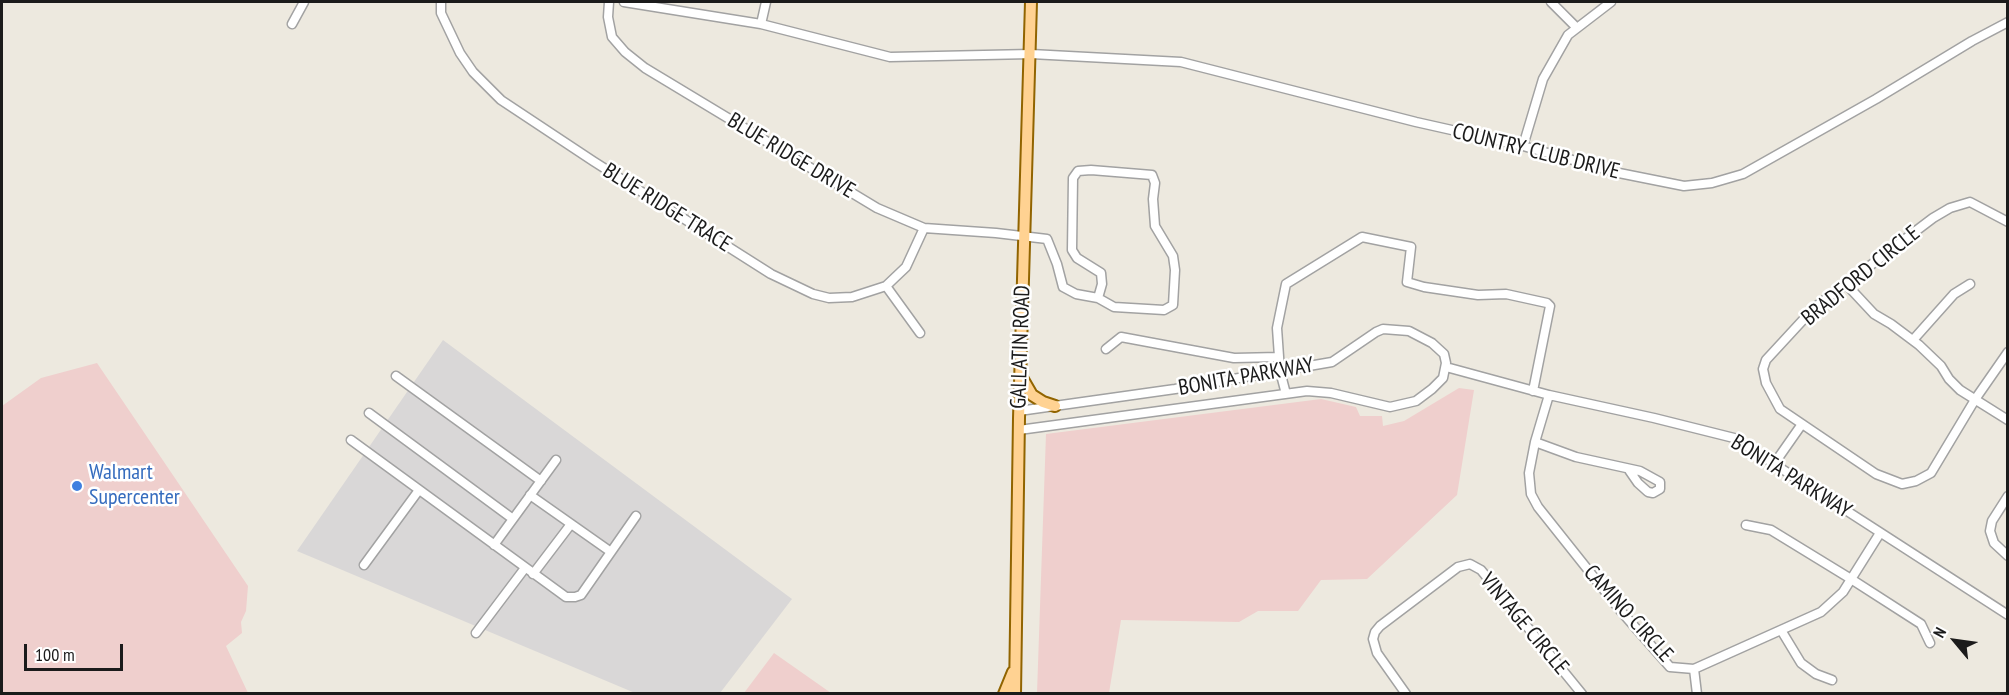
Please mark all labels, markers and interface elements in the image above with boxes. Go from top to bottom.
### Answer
street label: BLUE RIDGE DRIVE [722,108,860,204]
street label: COUNTRY CLUB DRIVE [1450,118,1622,186]
street label: BLUE RIDGE TRACE [598,158,736,258]
street label: BRADFORD CIRCLE [1797,220,1925,332]
street label: GALLATIN ROAD [1006,285,1036,409]
street label: BONITA PARKWAY [1176,352,1316,402]
street label: BONITA PARKWAY [1726,430,1856,524]
place label: Walmart Supercenter [89,460,180,512]
marker: Walmart Supercenter [70,479,84,493]
street label: CAMINO CIRCLE [1578,560,1678,668]
street label: VINTAGE CIRCLE [1474,568,1574,680]
north arrow [1925,611,1985,671]
text: N [1928,624,1950,641]
scale bar [27,632,126,670]
text: 100 m [35,643,75,666]

